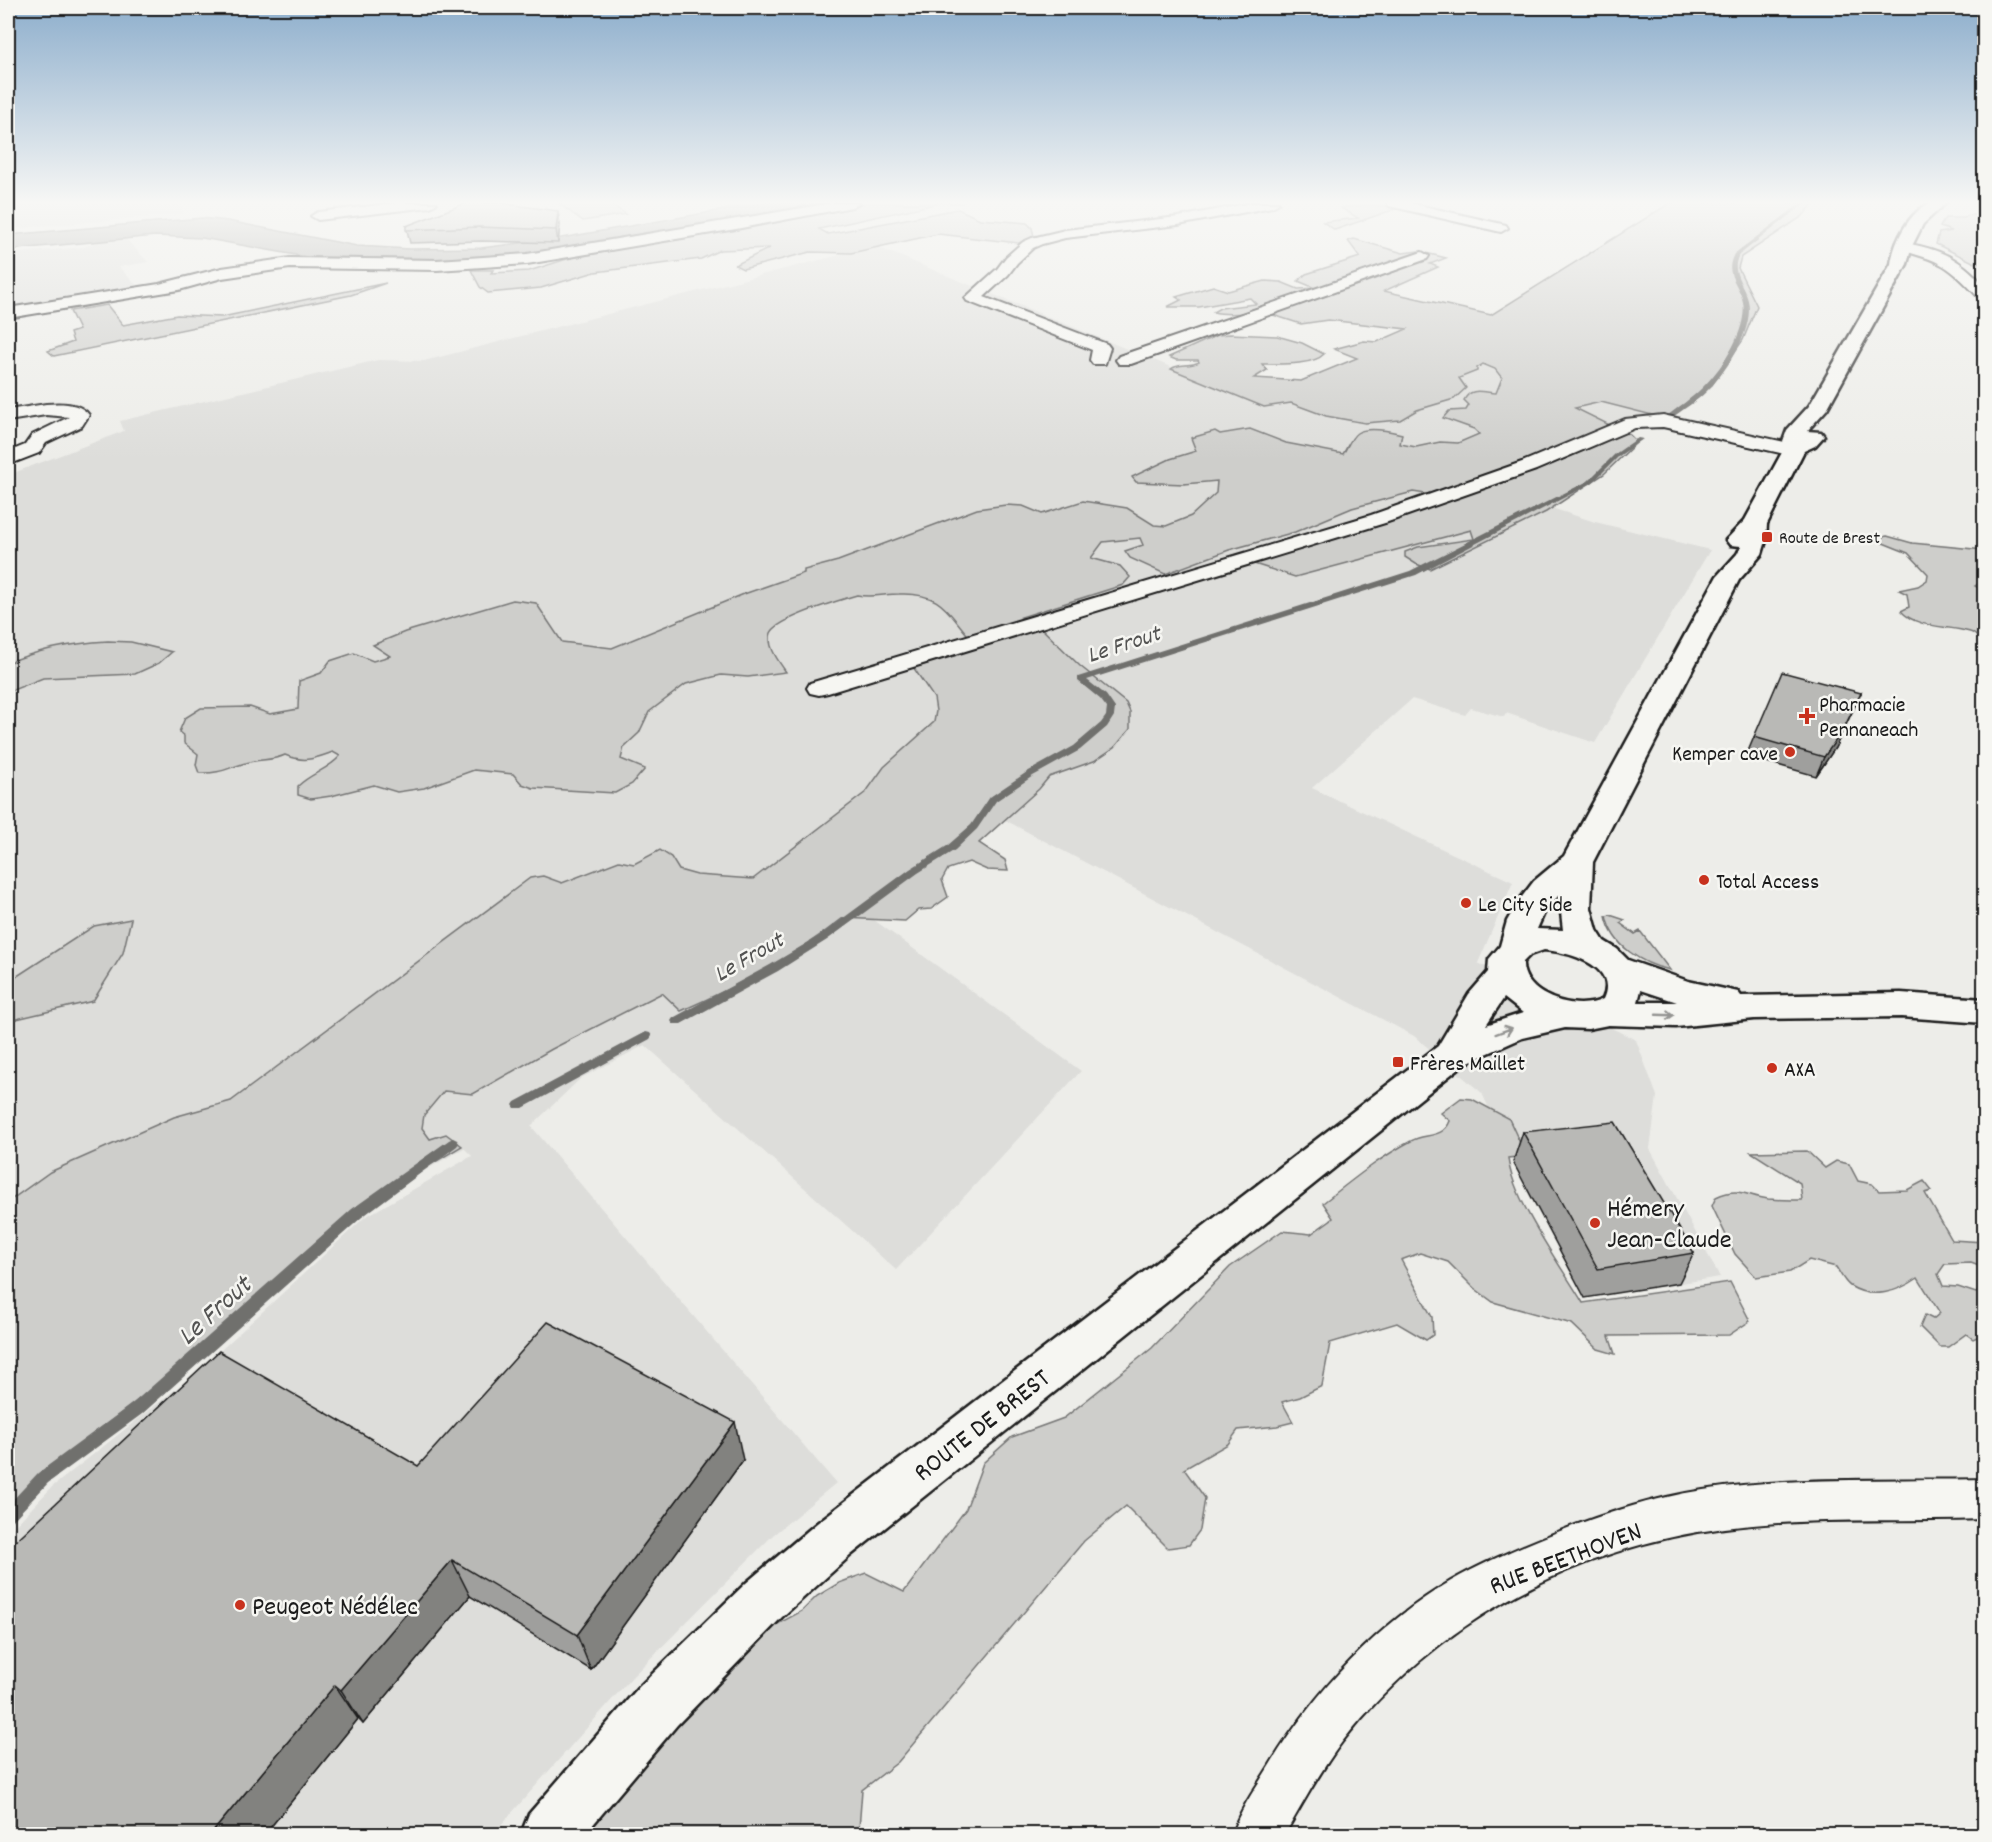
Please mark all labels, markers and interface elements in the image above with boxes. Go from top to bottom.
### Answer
place label: Route de Brest [1779,527,1880,552]
marker: Route de Brest [1760,530,1774,544]
water label: Le Frout [1083,617,1167,674]
place label: Pharmacie Pennaneach [1819,691,1918,747]
marker: Pharmacie Pennaneach [1800,709,1814,723]
place label: Kemper cave [1672,740,1778,771]
marker: Kemper cave [1783,745,1797,759]
place label: Total Access [1716,868,1819,899]
marker: Total Access [1697,873,1711,887]
place label: Le City Side [1478,891,1572,922]
marker: Le City Side [1459,896,1473,910]
water label: Le Frout [708,924,792,992]
one-way arrow [1655,1009,1675,1020]
one-way arrow [1495,1025,1513,1036]
place label: Frères Maillet [1410,1050,1525,1081]
marker: Frères Maillet [1391,1055,1405,1069]
place label: AXA [1784,1056,1816,1087]
marker: AXA [1765,1061,1779,1075]
place label: Hémery Jean-Claude [1607,1191,1732,1261]
marker: Hémery Jean-Claude [1588,1216,1602,1230]
water label: Le Frout [170,1267,264,1357]
street label: ROUTE DE BREST [906,1361,1060,1493]
street label: RUE BEETHOVEN [1484,1513,1648,1607]
place label: Peugeot Nédélec [252,1589,418,1628]
marker: Peugeot Nédélec [233,1598,247,1612]

